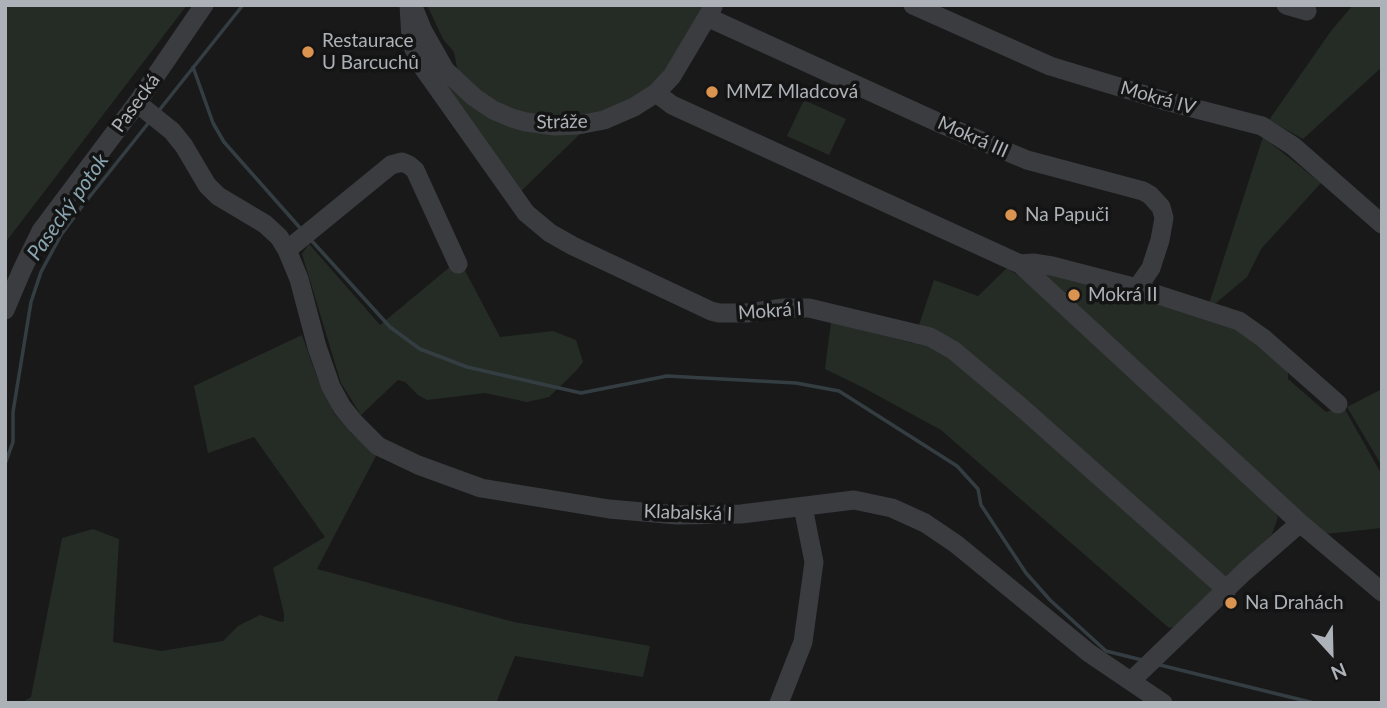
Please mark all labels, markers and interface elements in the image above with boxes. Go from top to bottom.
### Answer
place label: Restaurace U Barcuchů [322,30,419,74]
marker: Restaurace U Barcuchů [300,44,316,60]
street label: Pasecká [107,69,165,137]
street label: Mokrá IV [1118,76,1198,120]
place label: MMZ Mladcová [726,81,858,103]
marker: MMZ Mladcová [704,84,720,100]
street label: Stráže [536,110,588,134]
street label: Mokrá III [934,111,1012,163]
water label: Pasecký potok [22,149,114,265]
place label: Na Papuči [1025,204,1109,226]
marker: Na Papuči [1003,207,1019,223]
place label: Mokrá II [1088,284,1157,306]
marker: Mokrá II [1066,287,1082,303]
street label: Mokrá I [737,297,803,325]
street label: Klabalská I [643,500,733,526]
place label: Na Drahách [1245,592,1344,614]
marker: Na Drahách [1223,595,1239,611]
north arrow [1296,617,1366,687]
text: N [1328,659,1350,685]

